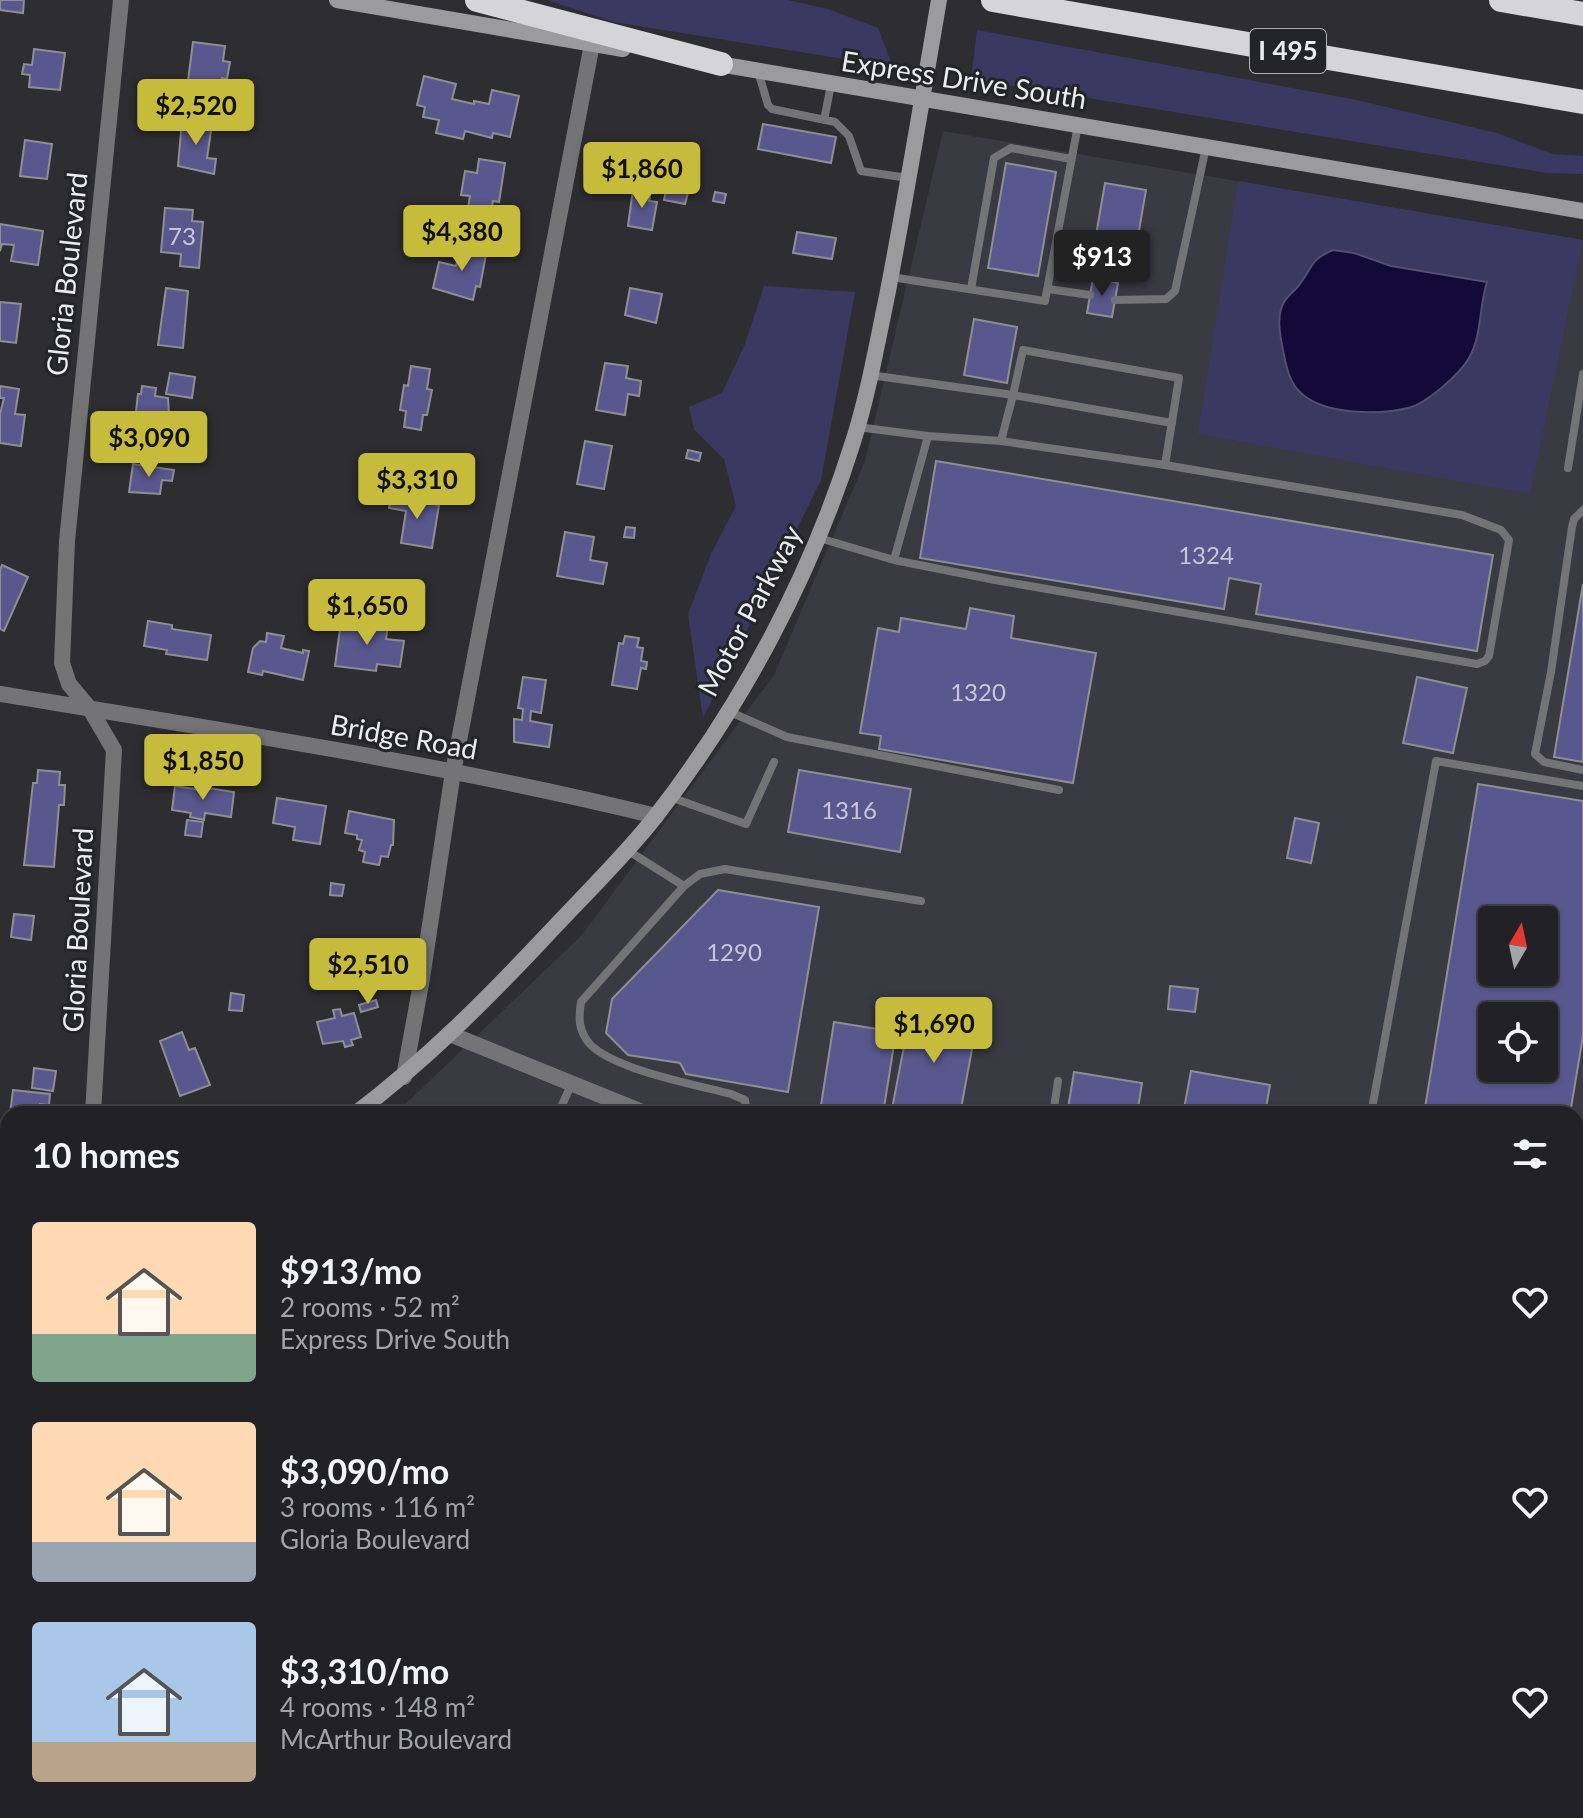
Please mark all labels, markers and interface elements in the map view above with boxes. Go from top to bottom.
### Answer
road number: I 495 [1250,29,1326,73]
street label: Express Drive South [839,43,1089,115]
pin: $2,520 [131,79,261,147]
text: $2,520 [155,89,237,121]
pin: $1,860 [577,142,707,210]
text: $1,860 [601,152,683,184]
street label: Gloria Boulevard [38,170,94,377]
pin: $4,380 [397,205,527,273]
text: $4,380 [421,215,503,247]
house number: 73 [168,221,196,250]
pin: $913 [1055,230,1149,298]
text: $913 [1072,240,1132,272]
pin: $3,090 [84,411,214,479]
text: $3,090 [108,421,190,453]
pin: $3,310 [352,453,482,521]
text: $3,310 [376,463,458,495]
street label: Motor Parkway [690,519,809,702]
house number: 1324 [1178,540,1234,569]
pin: $1,650 [302,579,432,647]
text: $1,650 [326,589,408,621]
house number: 1320 [950,677,1006,706]
street label: Bridge Road [328,706,480,766]
pin: $1,850 [138,734,268,802]
text: $1,850 [162,744,244,776]
house number: 1316 [821,795,877,824]
street label: Gloria Boulevard [55,827,99,1033]
north arrow [1478,906,1558,986]
map controls [1478,906,1558,1082]
house number: 1290 [706,937,762,966]
pin: $2,510 [303,938,433,1006]
text: $2,510 [327,948,409,980]
pin: $1,690 [869,997,999,1065]
button: locate [1478,1002,1558,1082]
text: $1,690 [893,1007,975,1039]
icon: filters [1508,1132,1552,1176]
text: 10 homes [32,1134,180,1175]
text: $913/mo [280,1250,422,1291]
icon: home [96,1254,192,1350]
icon: heart [1508,1280,1552,1324]
text: 2 rooms · 52 m² [280,1291,460,1323]
text: Express Drive South [280,1323,510,1355]
text: $3,090/mo [280,1450,449,1491]
icon: home [96,1454,192,1550]
icon: heart [1508,1480,1552,1524]
text: 3 rooms · 116 m² [280,1491,475,1523]
text: Gloria Boulevard [280,1523,470,1555]
text: $3,310/mo [280,1650,449,1691]
icon: home [96,1654,192,1750]
icon: heart [1508,1680,1552,1724]
text: 4 rooms · 148 m² [280,1691,475,1723]
text: McArthur Boulevard [280,1723,512,1755]

